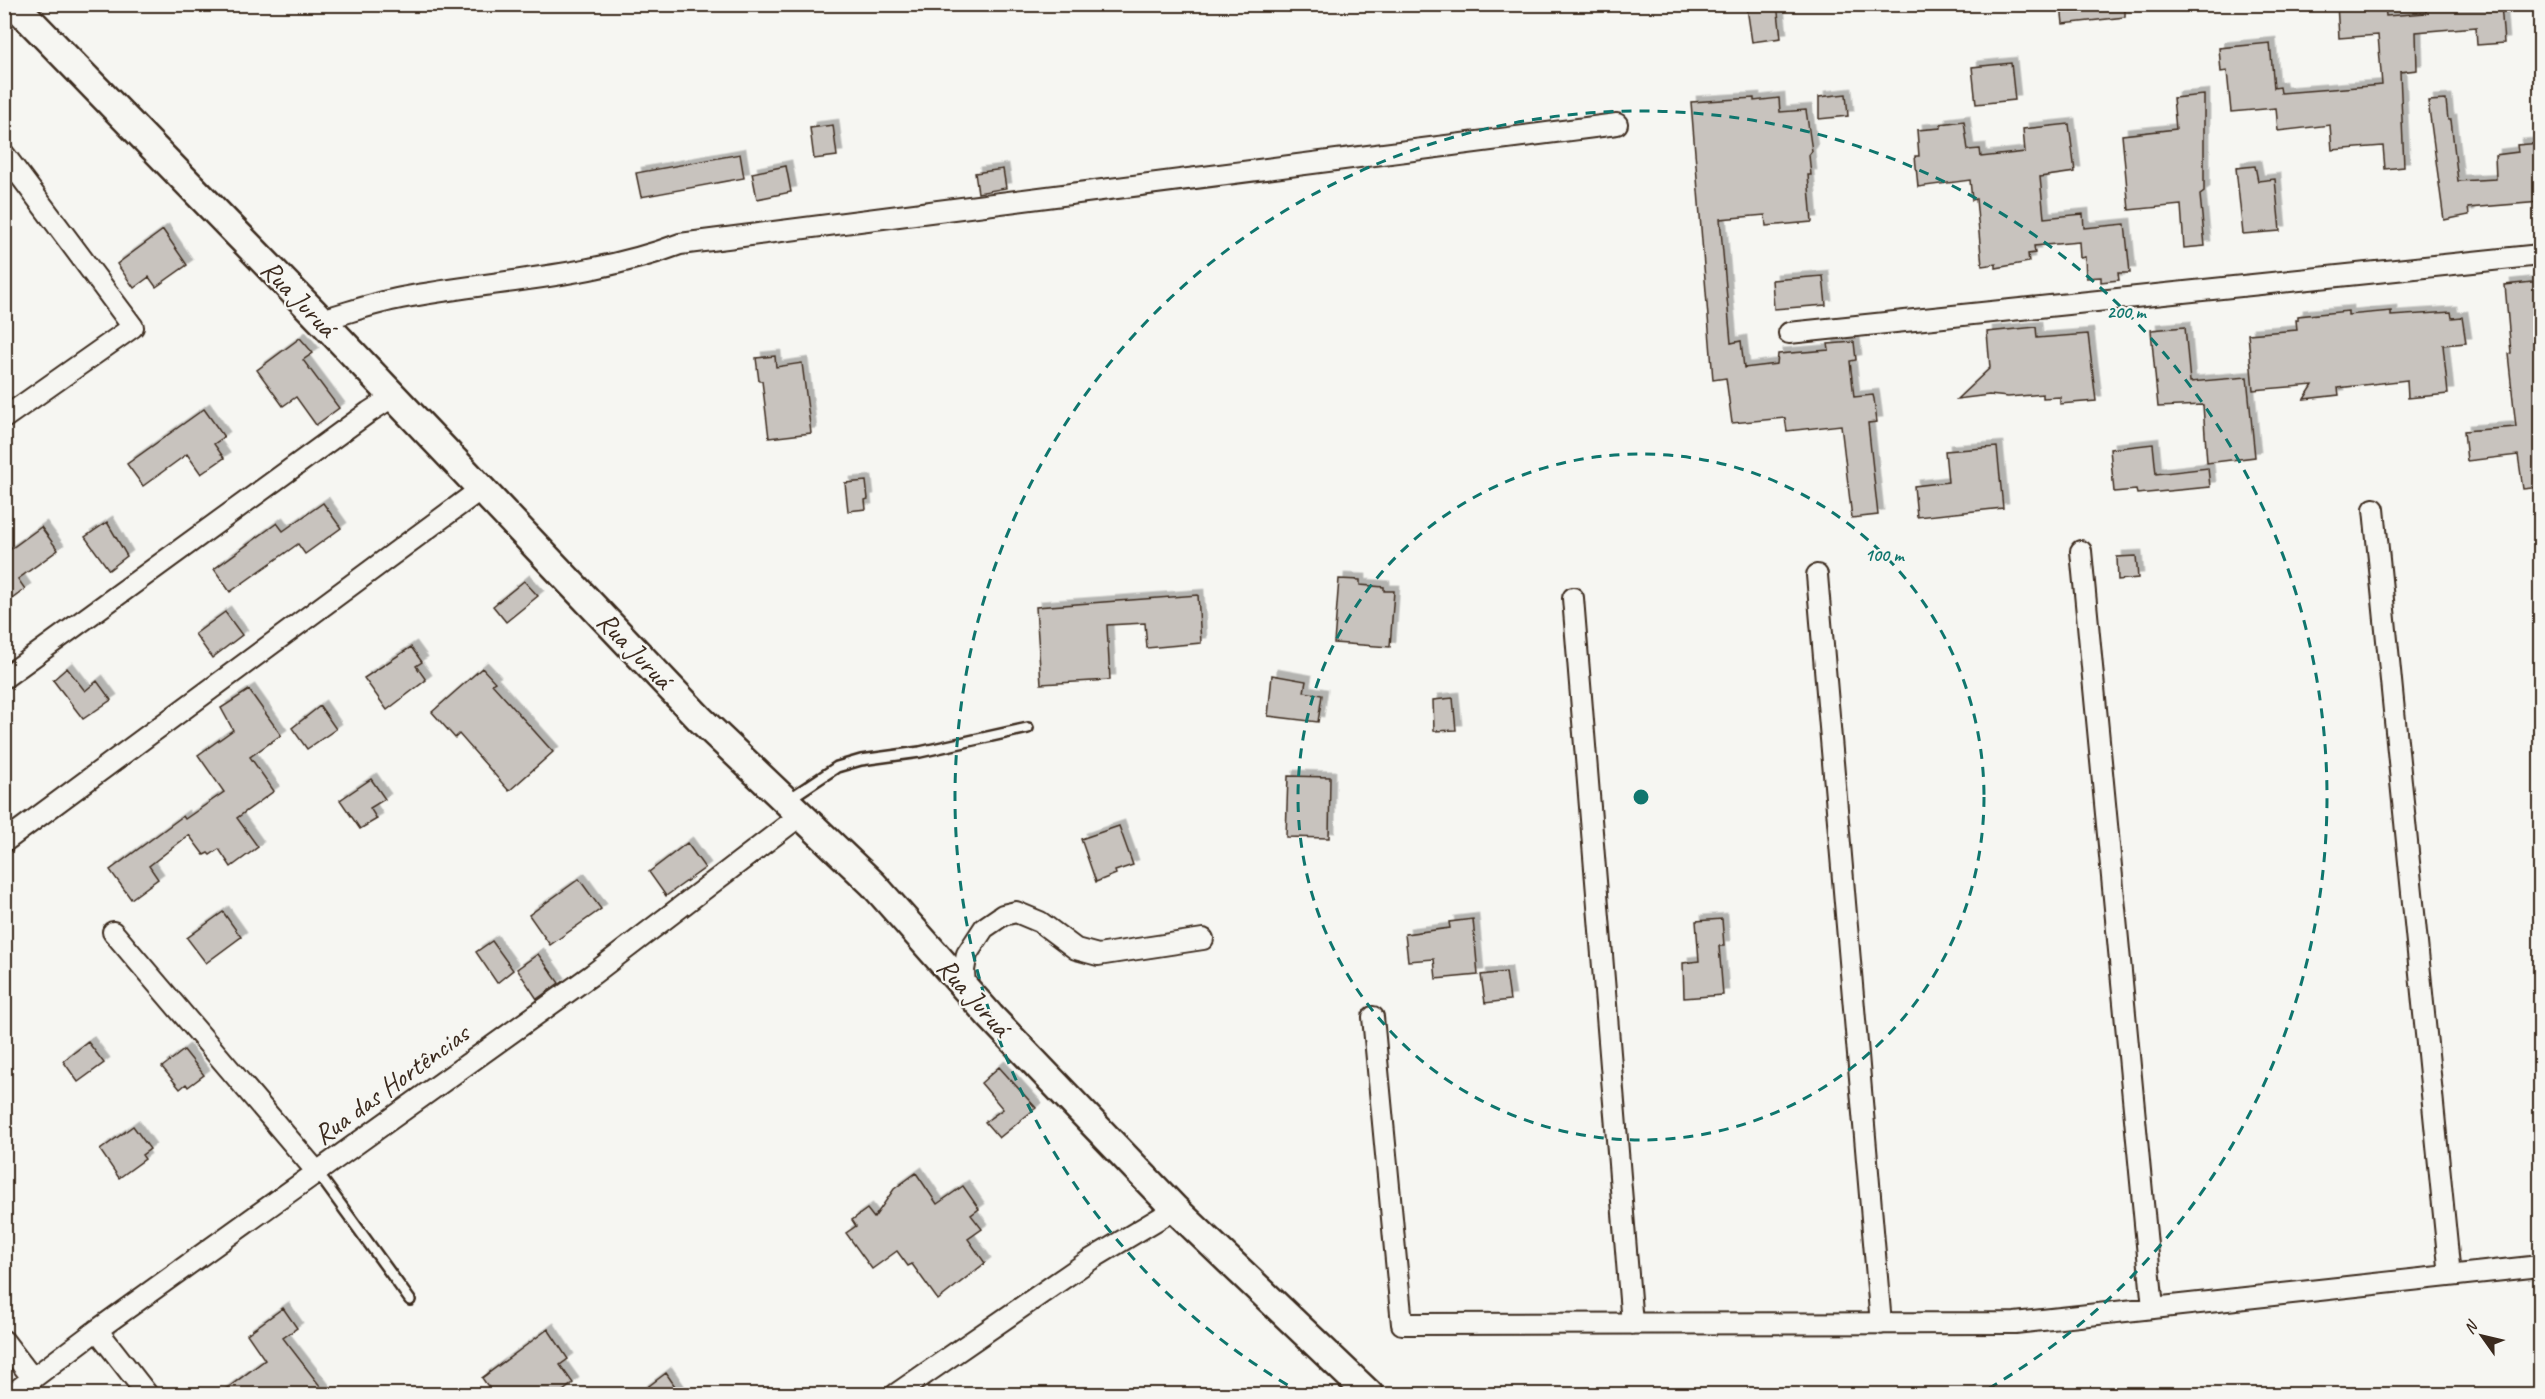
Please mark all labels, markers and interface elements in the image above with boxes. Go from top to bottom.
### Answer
street label: Rua Juruá [254,252,346,346]
text: 200 m [2107,301,2147,323]
text: 100 m [1865,544,1905,566]
street label: Rua Juruá [590,604,682,698]
centre of rings [1631,787,1651,807]
street label: Rua Juruá [929,950,1020,1046]
street label: Rua das Hortências [306,1014,478,1152]
north arrow [2452,1306,2512,1366]
text: N [2459,1316,2483,1338]

